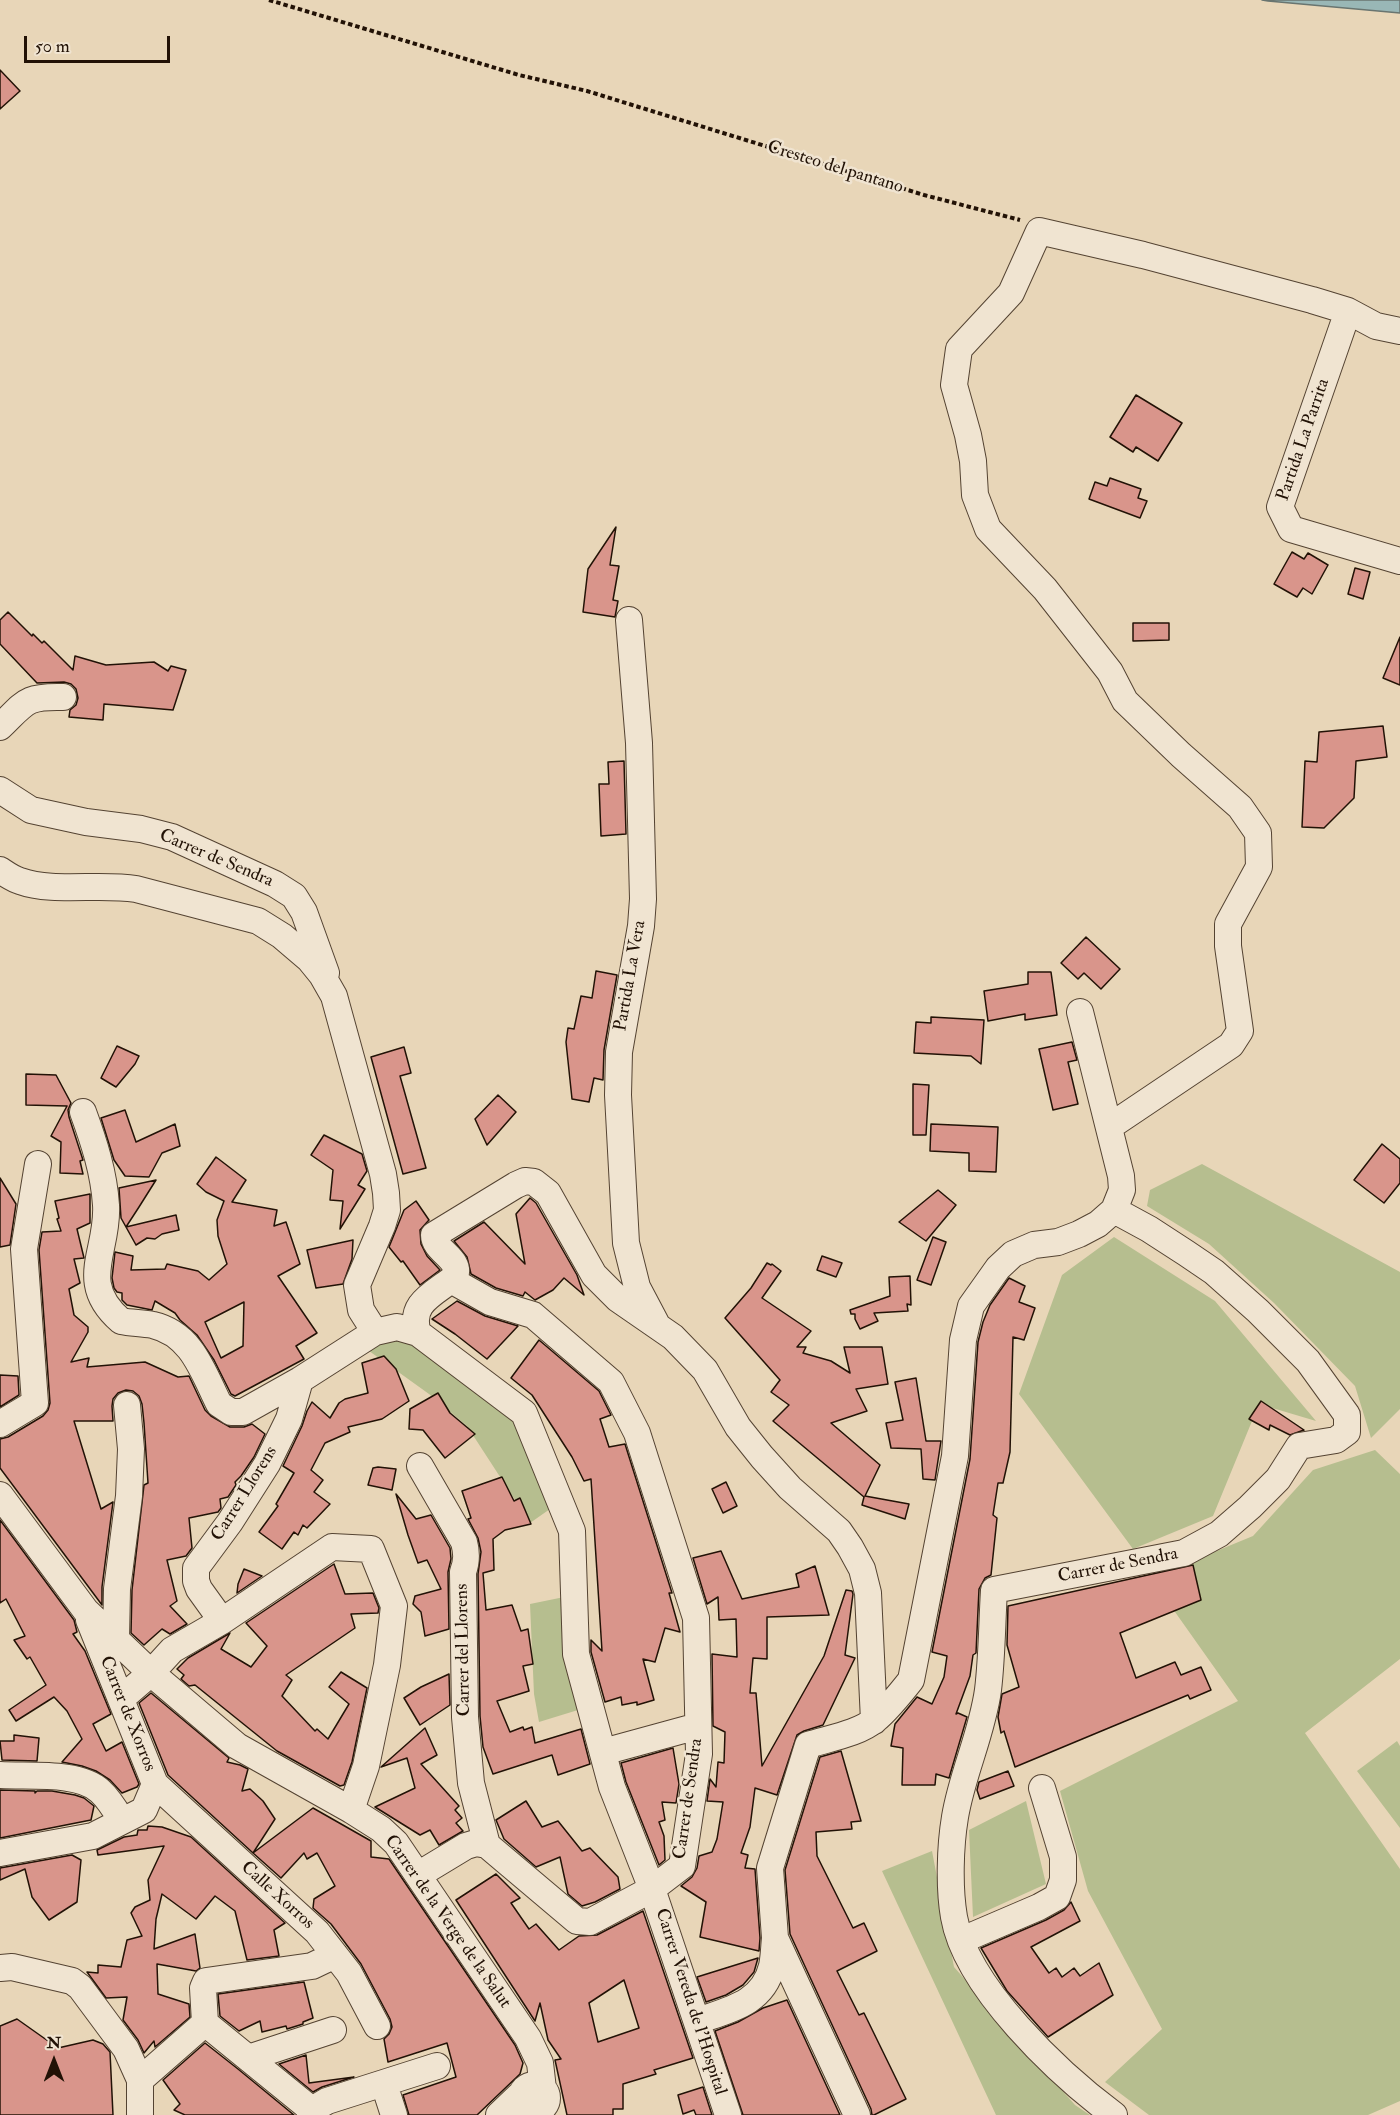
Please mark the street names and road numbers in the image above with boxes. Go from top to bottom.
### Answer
street label: Cresteo del pantano [765,137,905,199]
street label: Partida La Parrita [1273,376,1335,504]
street label: Carrer de Sendra [156,825,276,893]
street label: Partida La Vera [611,919,651,1033]
street label: Carrer Llorens [207,1443,283,1545]
street label: Carrer de Sendra [1056,1544,1180,1588]
street label: Carrer del Llorens [452,1584,476,1716]
street label: Carrer de Xorros [94,1653,160,1775]
street label: Carrer de Sendra [670,1737,708,1861]
street label: Carrer de la Verge de la Salut [379,1831,515,2013]
street label: Calle Xorros [236,1857,318,1935]
street label: Carrer Vereda de l'Hospital [650,1906,730,2098]

